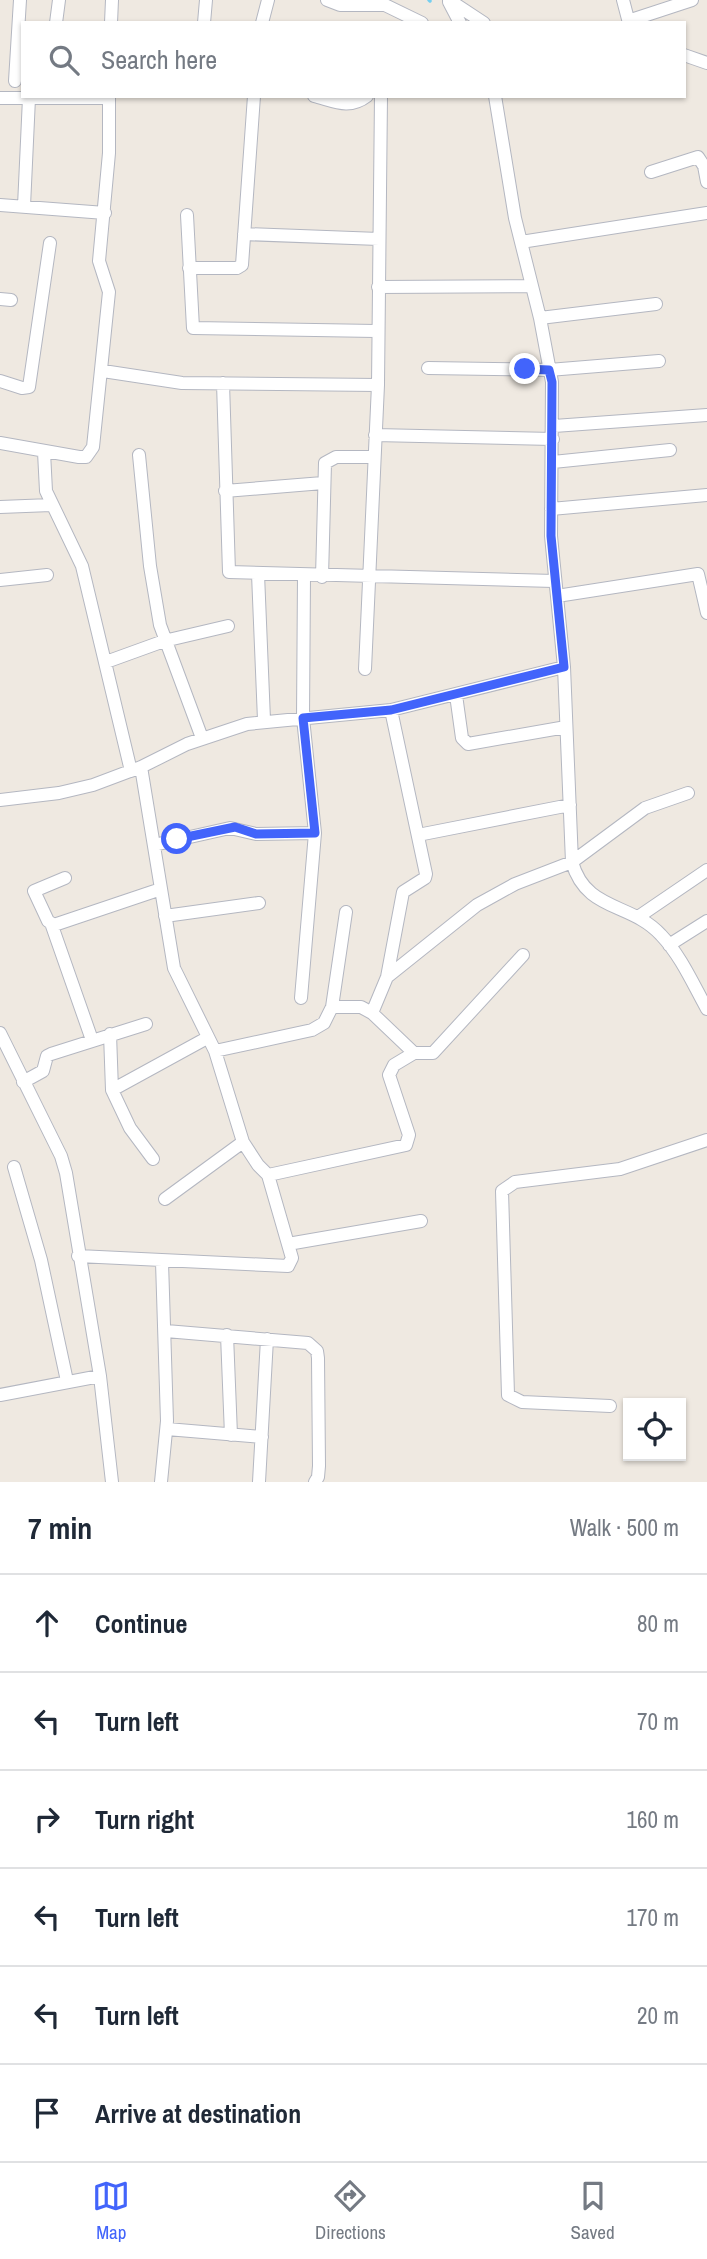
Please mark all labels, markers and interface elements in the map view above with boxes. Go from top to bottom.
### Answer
search box [21,21,686,98]
icon: search [45,41,83,79]
text: Search here [101,42,217,77]
route end [509,353,540,384]
route start [161,823,192,854]
map controls [623,1398,686,1461]
button: locate [623,1398,686,1461]
text: 7 min [28,1508,92,1548]
text: Walk · 500 m [570,1512,679,1543]
icon: ahead [28,1604,66,1642]
text: Continue [95,1606,187,1641]
text: 80 m [637,1608,679,1639]
icon: left [28,1702,66,1740]
text: Turn left [95,1704,179,1739]
text: 70 m [637,1706,679,1737]
icon: right [28,1800,66,1838]
text: Turn right [95,1802,194,1837]
text: 160 m [627,1804,679,1835]
icon: left [28,1898,66,1936]
text: Turn left [95,1900,179,1935]
text: 170 m [627,1902,679,1933]
icon: left [28,1996,66,2034]
text: Turn left [95,1998,179,2033]
text: 20 m [637,2000,679,2031]
icon: arrive [28,2094,66,2132]
text: Arrive at destination [95,2096,301,2131]
tab: Map [92,2177,130,2245]
tab: Directions [315,2177,386,2245]
tab: Saved [571,2177,615,2245]

